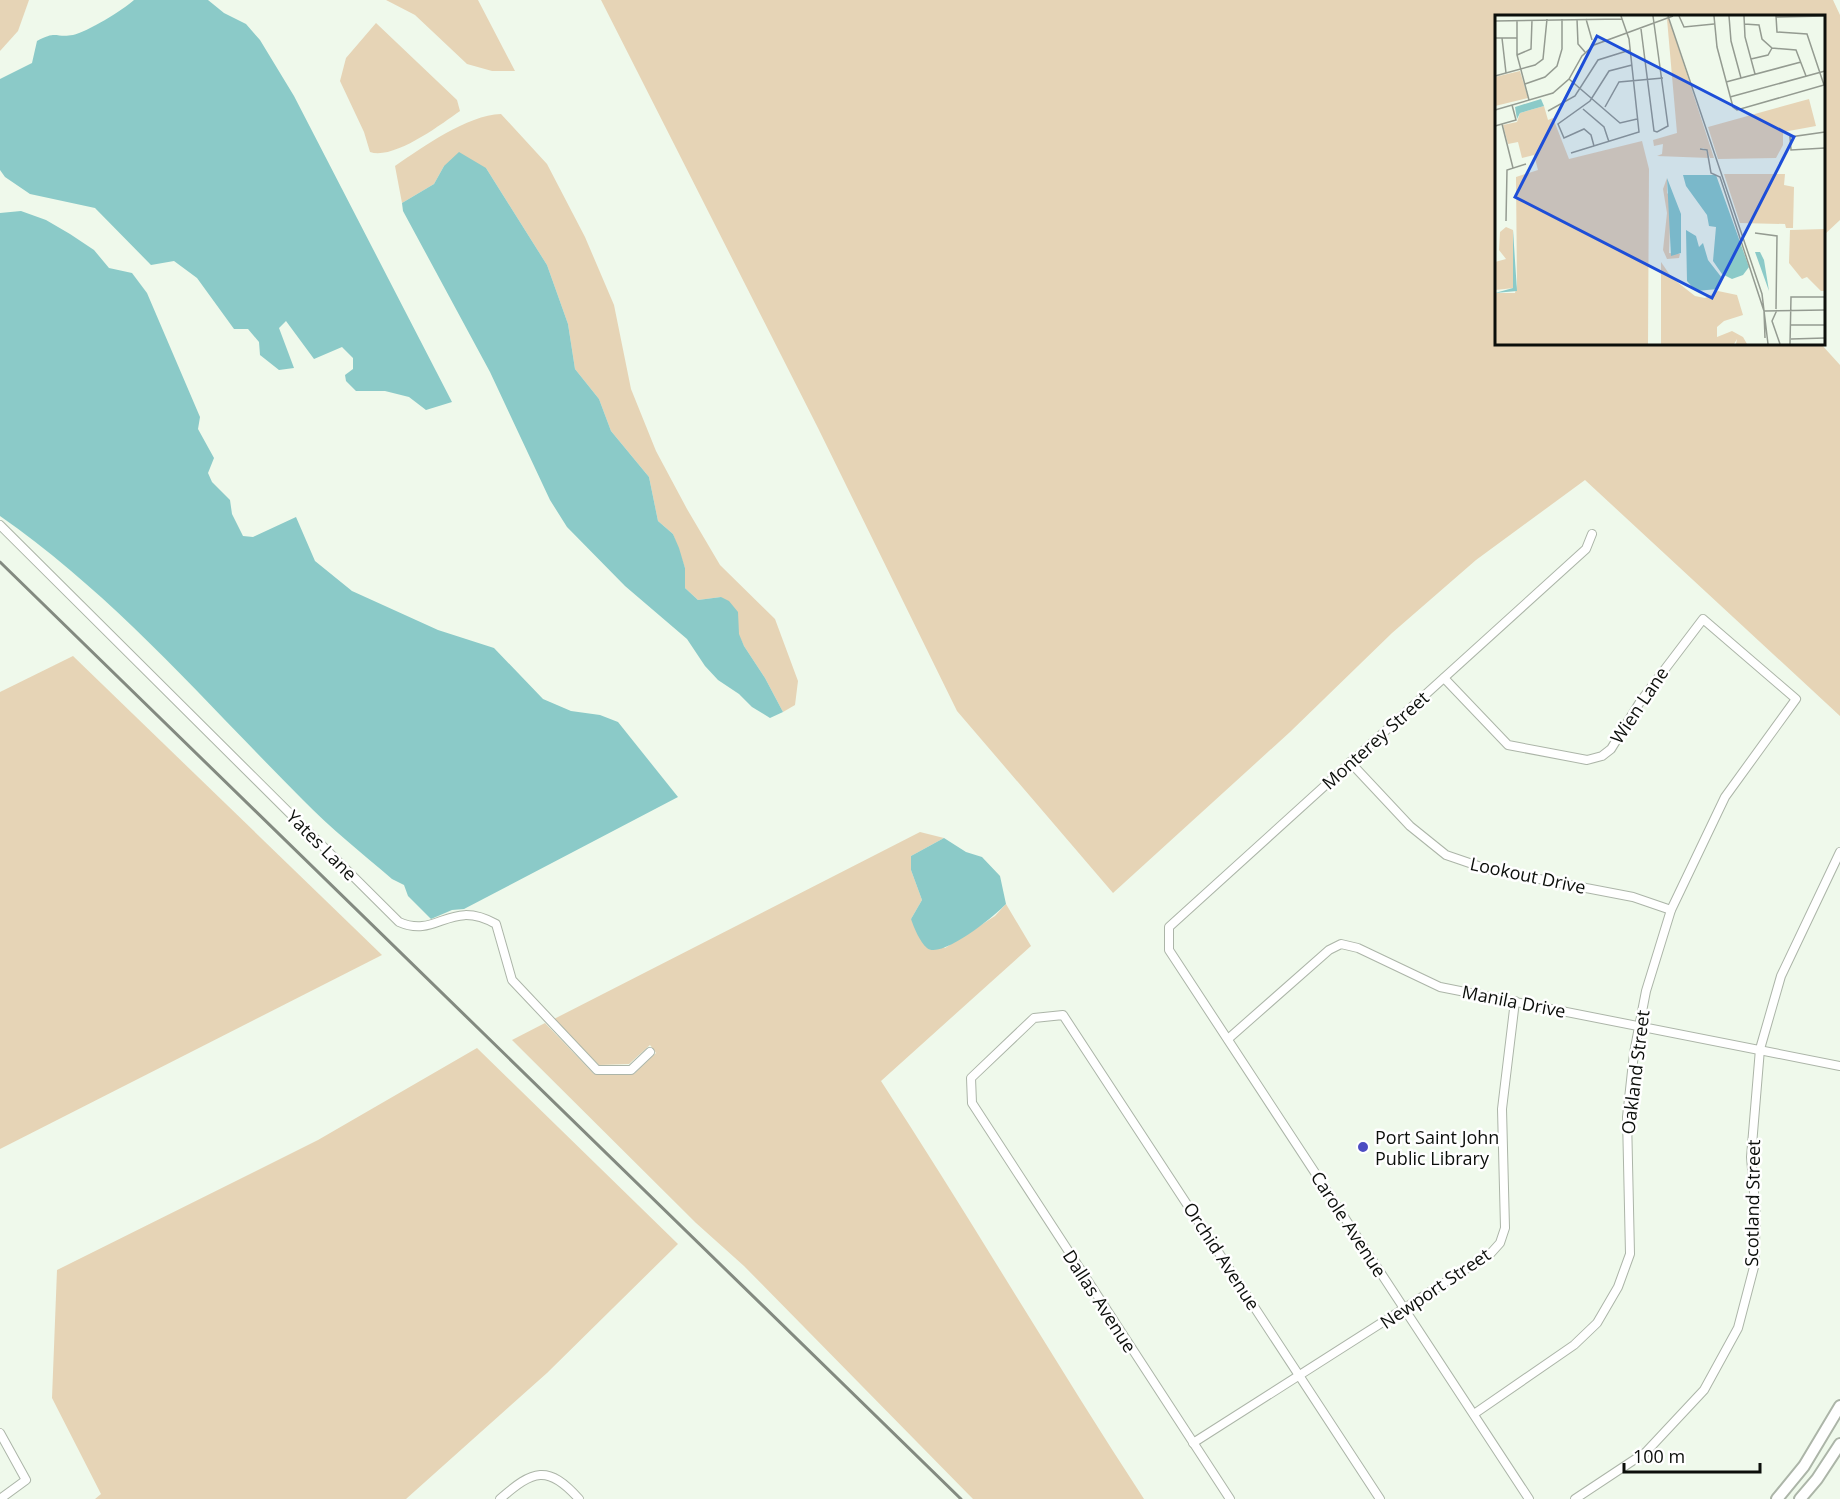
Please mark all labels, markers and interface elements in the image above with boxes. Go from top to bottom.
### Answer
inset map [1495,15,1825,345]
street label: Wien Lane [1605,662,1673,748]
street label: Monterey Street [1316,686,1434,794]
street label: Yates Lane [282,805,362,885]
street label: Lookout Drive [1468,851,1588,899]
street label: Manila Drive [1460,979,1568,1023]
street label: Oakland Street [1615,1008,1655,1136]
place label: Port Saint John Public Library [1375,1125,1499,1170]
street label: Scotland Street [1739,1139,1765,1267]
marker: Port Saint John Public Library [1356,1140,1370,1154]
street label: Carole Avenue [1306,1167,1392,1281]
street label: Orchid Avenue [1178,1197,1266,1315]
street label: Newport Street [1375,1242,1495,1334]
street label: Dallas Avenue [1058,1245,1142,1357]
scale bar [1624,1436,1760,1474]
text: 100 m [1633,1444,1685,1468]

